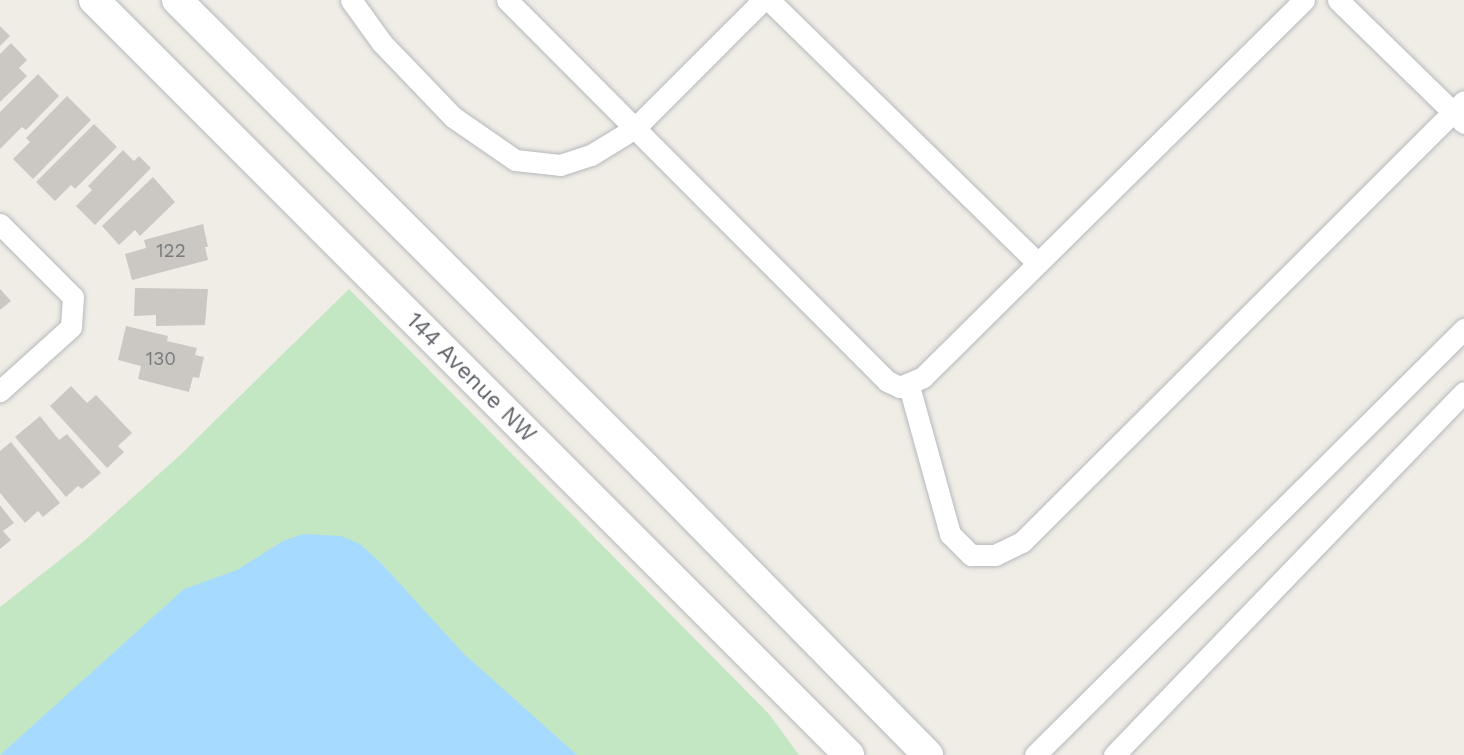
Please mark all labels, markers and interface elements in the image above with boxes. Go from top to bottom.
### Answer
house number: 122 [156,240,186,262]
street label: 144 Avenue NW [400,307,542,449]
house number: 130 [146,348,176,370]

